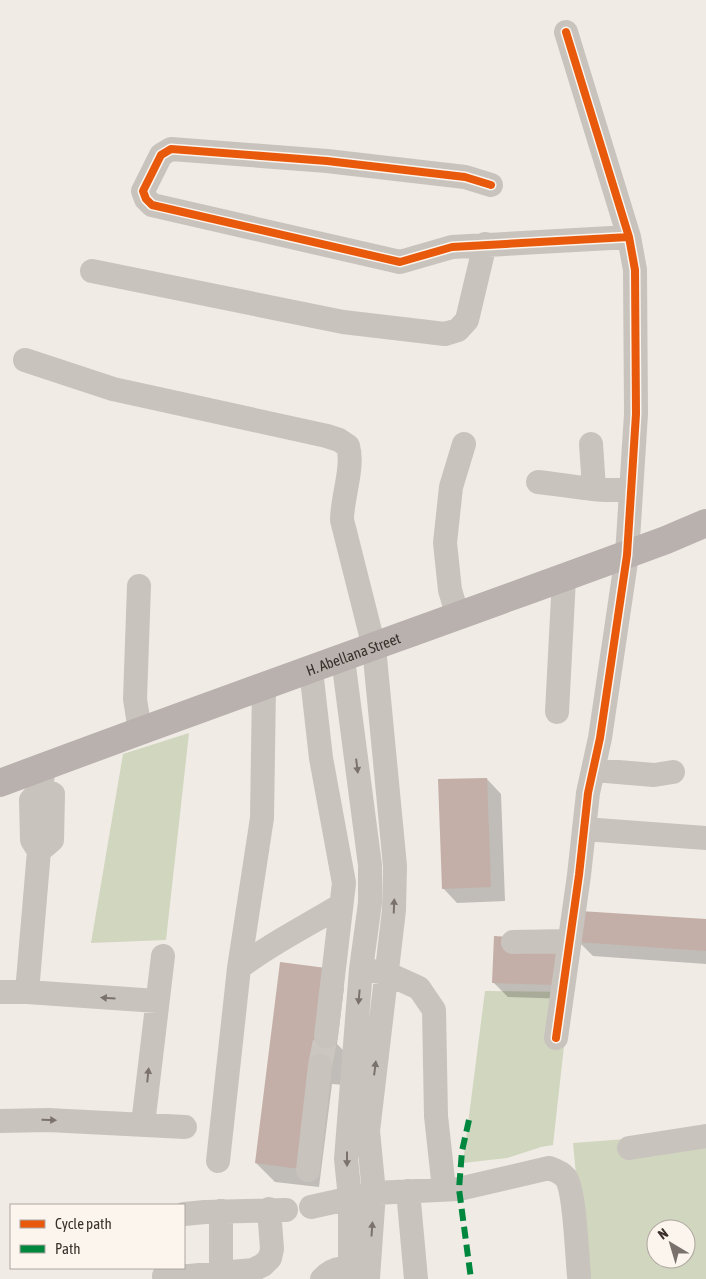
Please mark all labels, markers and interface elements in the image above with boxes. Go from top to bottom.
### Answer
street label: H. Abellana Street [304,629,403,679]
one-way arrow [353,758,361,774]
one-way arrow [391,898,399,914]
one-way arrow [355,989,363,1005]
one-way arrow [100,993,116,1001]
one-way arrow [371,1059,379,1075]
one-way arrow [144,1067,152,1083]
one-way arrow [41,1116,57,1124]
one-way arrow [343,1151,351,1167]
legend [10,1204,185,1269]
text: Cycle path [55,1215,112,1232]
north arrow [646,1219,696,1269]
one-way arrow [368,1221,376,1237]
text: N [655,1225,671,1243]
text: Path [55,1240,81,1257]

